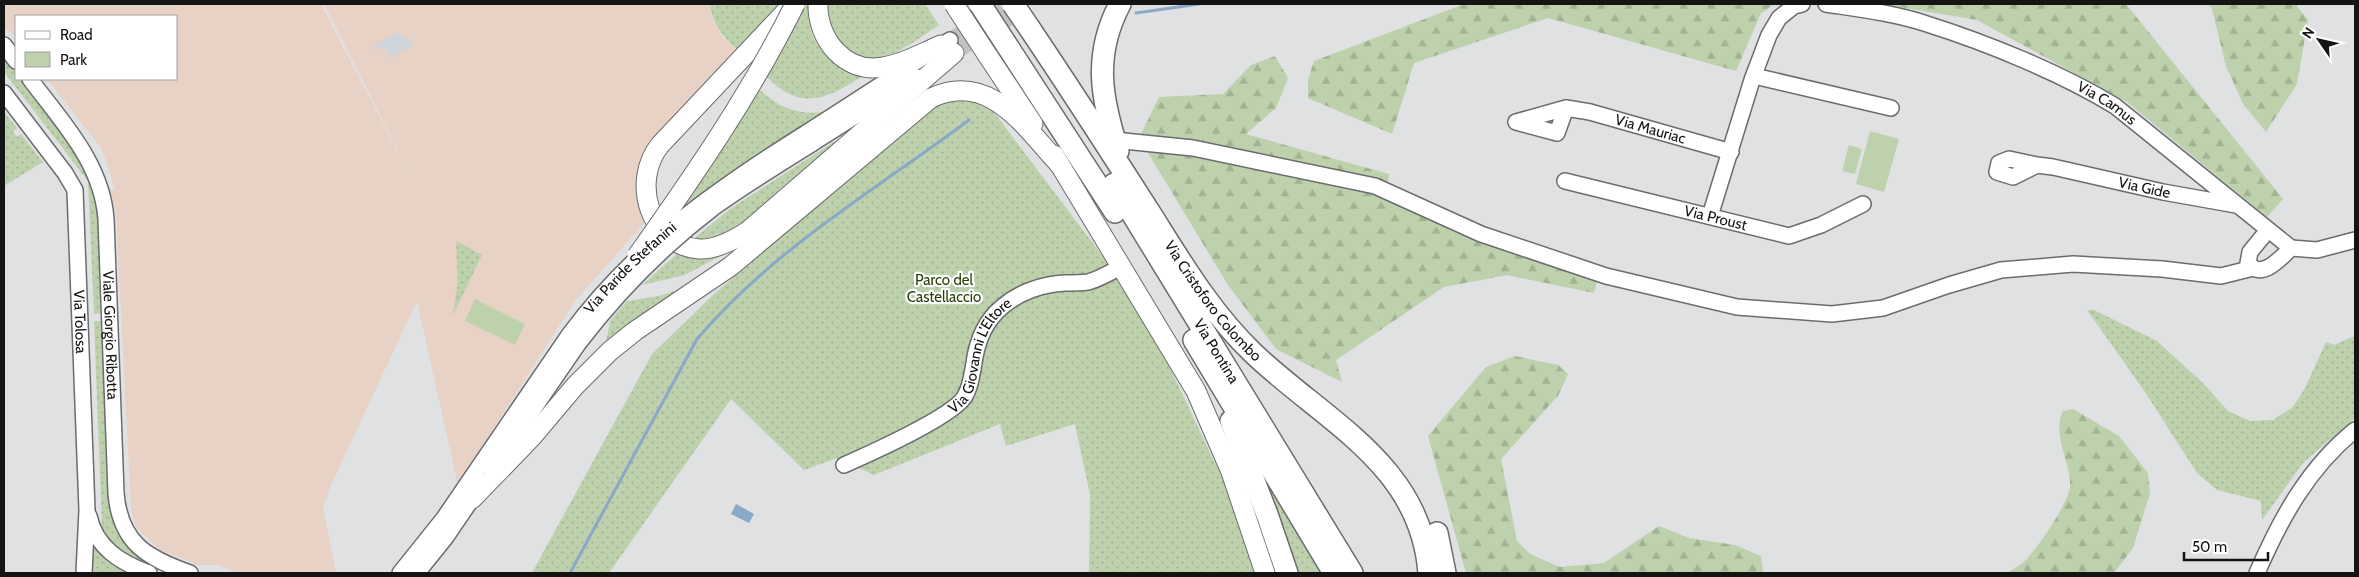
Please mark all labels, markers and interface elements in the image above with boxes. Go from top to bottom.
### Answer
legend [15,15,178,80]
north arrow [2294,15,2344,65]
text: N [2298,24,2318,42]
text: Road [60,26,93,44]
text: Park [60,51,87,69]
street label: Via Camus [2074,77,2140,129]
street label: Via Mauriac [1613,111,1688,148]
street label: Via Gide [2117,173,2172,202]
street label: Via Proust [1682,202,1749,234]
street label: Via Paride Stefanini [580,218,680,317]
street label: Via Cristoforo Colombo [1161,237,1265,365]
street label: Viale Giorgio Ribotta [99,270,122,401]
park label: Parco del Castellaccio [907,271,981,306]
street label: Via Tolosa [70,289,90,355]
street label: Via Giovanni L'Eltore [945,294,1015,417]
street label: Via Pontina [1190,316,1243,387]
scale bar [2184,530,2268,562]
text: 50 m [2192,538,2227,556]

